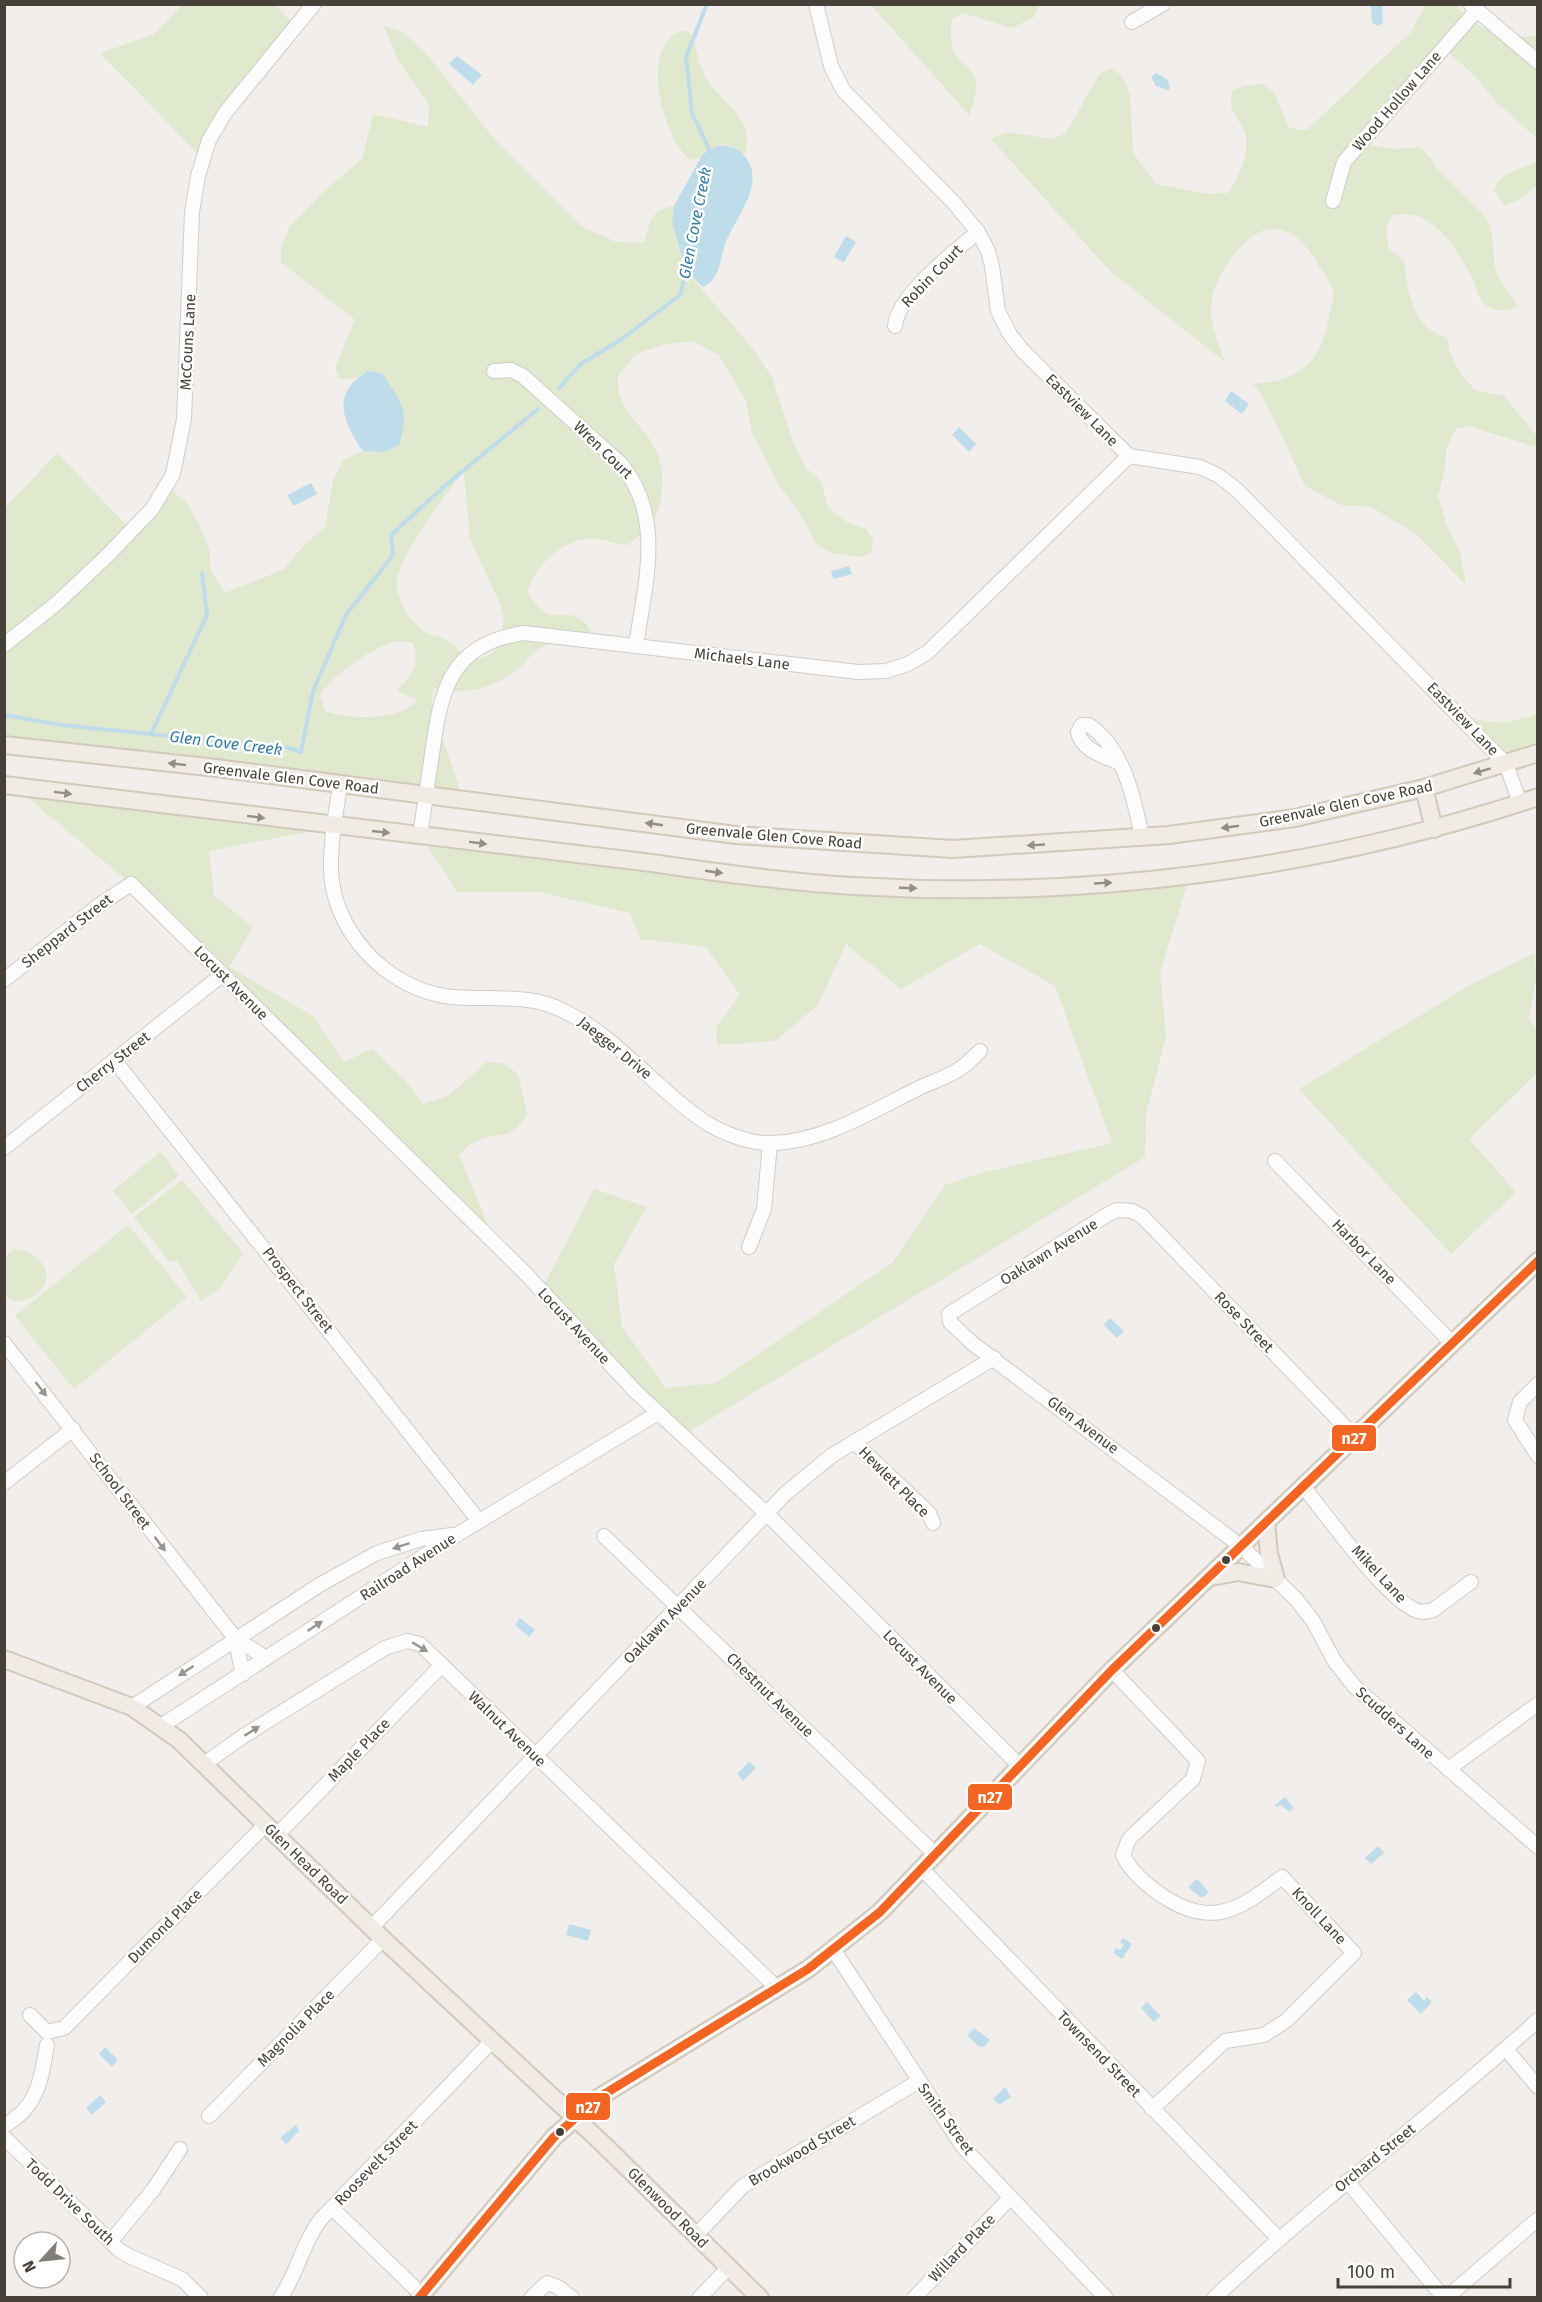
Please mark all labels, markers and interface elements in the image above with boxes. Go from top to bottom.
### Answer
street label: Wood Hollow Lane [1349,47,1445,155]
water label: Glen Cove Creek [675,165,715,281]
street label: Robin Court [898,240,967,311]
street label: McCouns Lane [176,293,200,391]
street label: Eastview Lane [1042,370,1122,450]
street label: Wren Court [570,417,637,483]
street label: Michaels Lane [693,644,791,674]
street label: Eastview Lane [1423,679,1503,759]
water label: Glen Cove Creek [168,727,284,759]
street label: Greenvale Glen Cove Road [202,758,380,798]
one-way arrow [168,759,187,769]
one-way arrow [1473,767,1491,776]
street label: Greenvale Glen Cove Road [1258,777,1434,831]
one-way arrow [53,788,72,797]
one-way arrow [247,812,266,822]
street label: Greenvale Glen Cove Road [685,819,863,853]
one-way arrow [644,820,663,829]
one-way arrow [1221,822,1240,832]
one-way arrow [372,827,391,837]
one-way arrow [469,838,488,848]
one-way arrow [1027,840,1046,849]
one-way arrow [704,867,723,876]
one-way arrow [1093,878,1112,887]
one-way arrow [898,884,917,893]
street label: Sheppard Street [18,890,116,972]
street label: Locust Avenue [190,942,272,1024]
street label: Jaegger Drive [575,1013,655,1083]
street label: Cherry Street [72,1027,154,1096]
street label: Oaklawn Avenue [997,1215,1101,1289]
street label: Harbor Lane [1328,1216,1400,1288]
street label: Prospect Street [259,1244,337,1337]
street label: Locust Avenue [534,1284,614,1368]
street label: Rose Street [1211,1288,1278,1357]
one-way arrow [34,1381,47,1397]
street label: Glen Avenue [1044,1392,1122,1458]
line badge: n27 [1331,1424,1377,1452]
text: n27 [1342,1429,1367,1448]
street label: Hewlett Place [855,1443,933,1521]
street label: School Street [86,1449,155,1533]
street label: Railroad Avenue [357,1529,459,1605]
one-way arrow [153,1536,165,1551]
one-way arrow [392,1541,410,1551]
street label: Mikel Lane [1348,1541,1410,1607]
unlabelled marker [1220,1554,1232,1566]
street label: Oaklawn Avenue [620,1575,710,1667]
one-way arrow [307,1620,323,1632]
unlabelled marker [1150,1622,1162,1634]
street label: Locust Avenue [879,1626,961,1708]
one-way arrow [412,1642,428,1653]
street label: Chestnut Avenue [723,1649,817,1741]
one-way arrow [178,1665,194,1676]
street label: Scudders Lane [1352,1683,1438,1763]
street label: Walnut Avenue [464,1687,550,1771]
street label: Maple Place [324,1715,394,1785]
one-way arrow [244,1726,260,1737]
line badge: n27 [967,1783,1013,1811]
text: n27 [978,1788,1003,1807]
street label: Glen Head Road [261,1820,351,1908]
street label: Knoll Lane [1288,1884,1350,1948]
street label: Dumond Place [124,1885,206,1967]
street label: Magnolia Place [254,1986,338,2070]
street label: Townsend Street [1053,2007,1145,2101]
street label: Smith Street [914,2080,978,2159]
line badge: n27 [565,2092,611,2121]
text: n27 [576,2098,601,2117]
street label: Brookwood Street [745,2112,859,2190]
street label: Roosevelt Street [331,2116,422,2209]
street label: Orchard Street [1331,2120,1420,2196]
unlabelled marker [554,2126,566,2138]
street label: Todd Drive South [22,2155,118,2249]
street label: Glenwood Road [624,2164,712,2252]
street label: Willard Place [925,2210,999,2286]
north arrow [12,2230,72,2290]
scale bar [1338,2251,1510,2289]
text: N [18,2258,40,2276]
text: 100 m [1347,2261,1395,2283]

